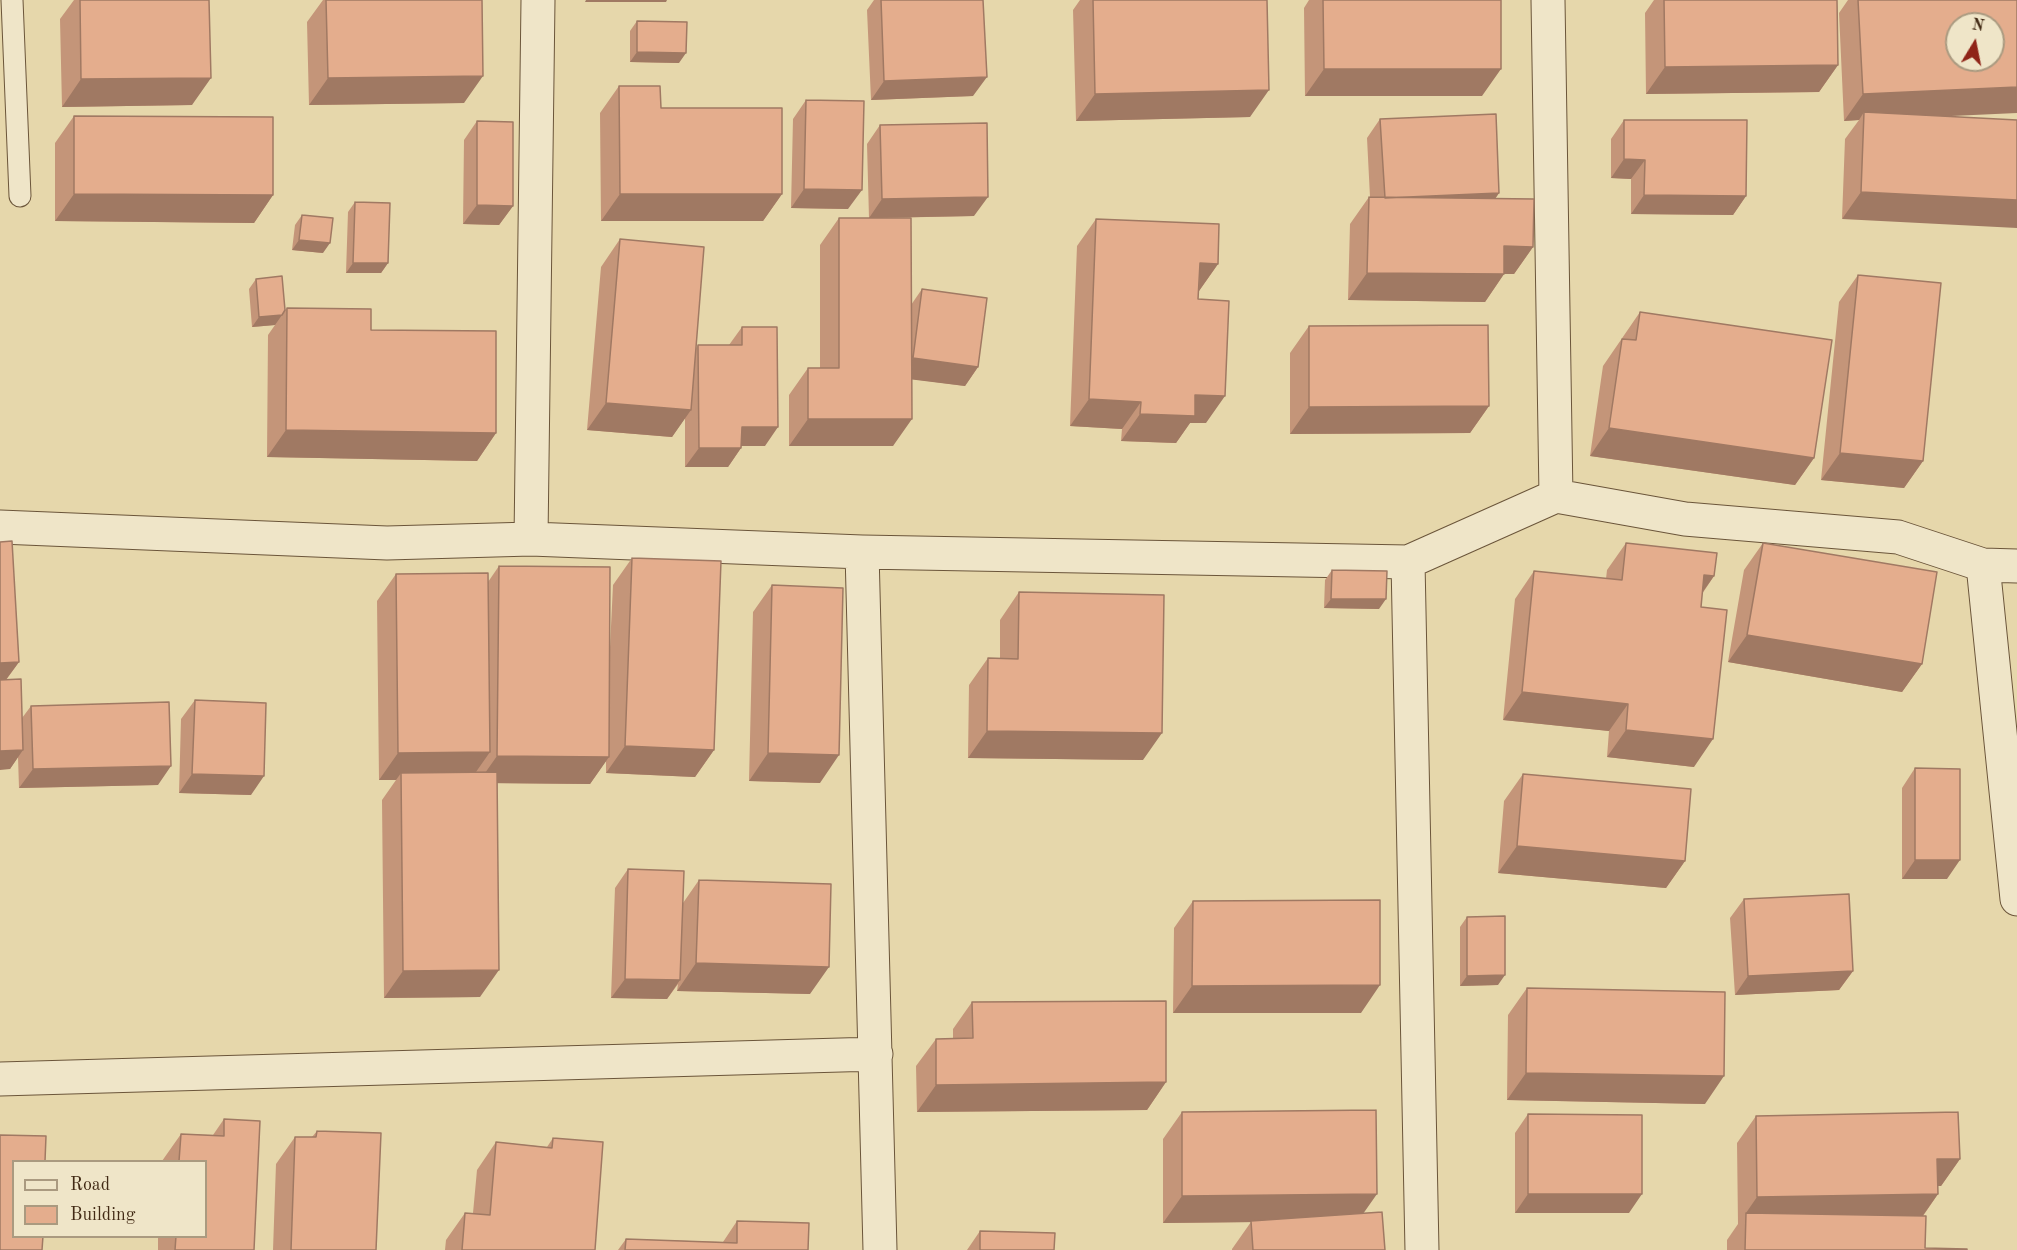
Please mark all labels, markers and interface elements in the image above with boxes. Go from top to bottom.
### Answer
north arrow [1945,12,2005,72]
text: N [1970,17,1985,35]
legend [12,1160,207,1238]
text: Road [70,1176,110,1194]
text: Building [70,1206,135,1224]

